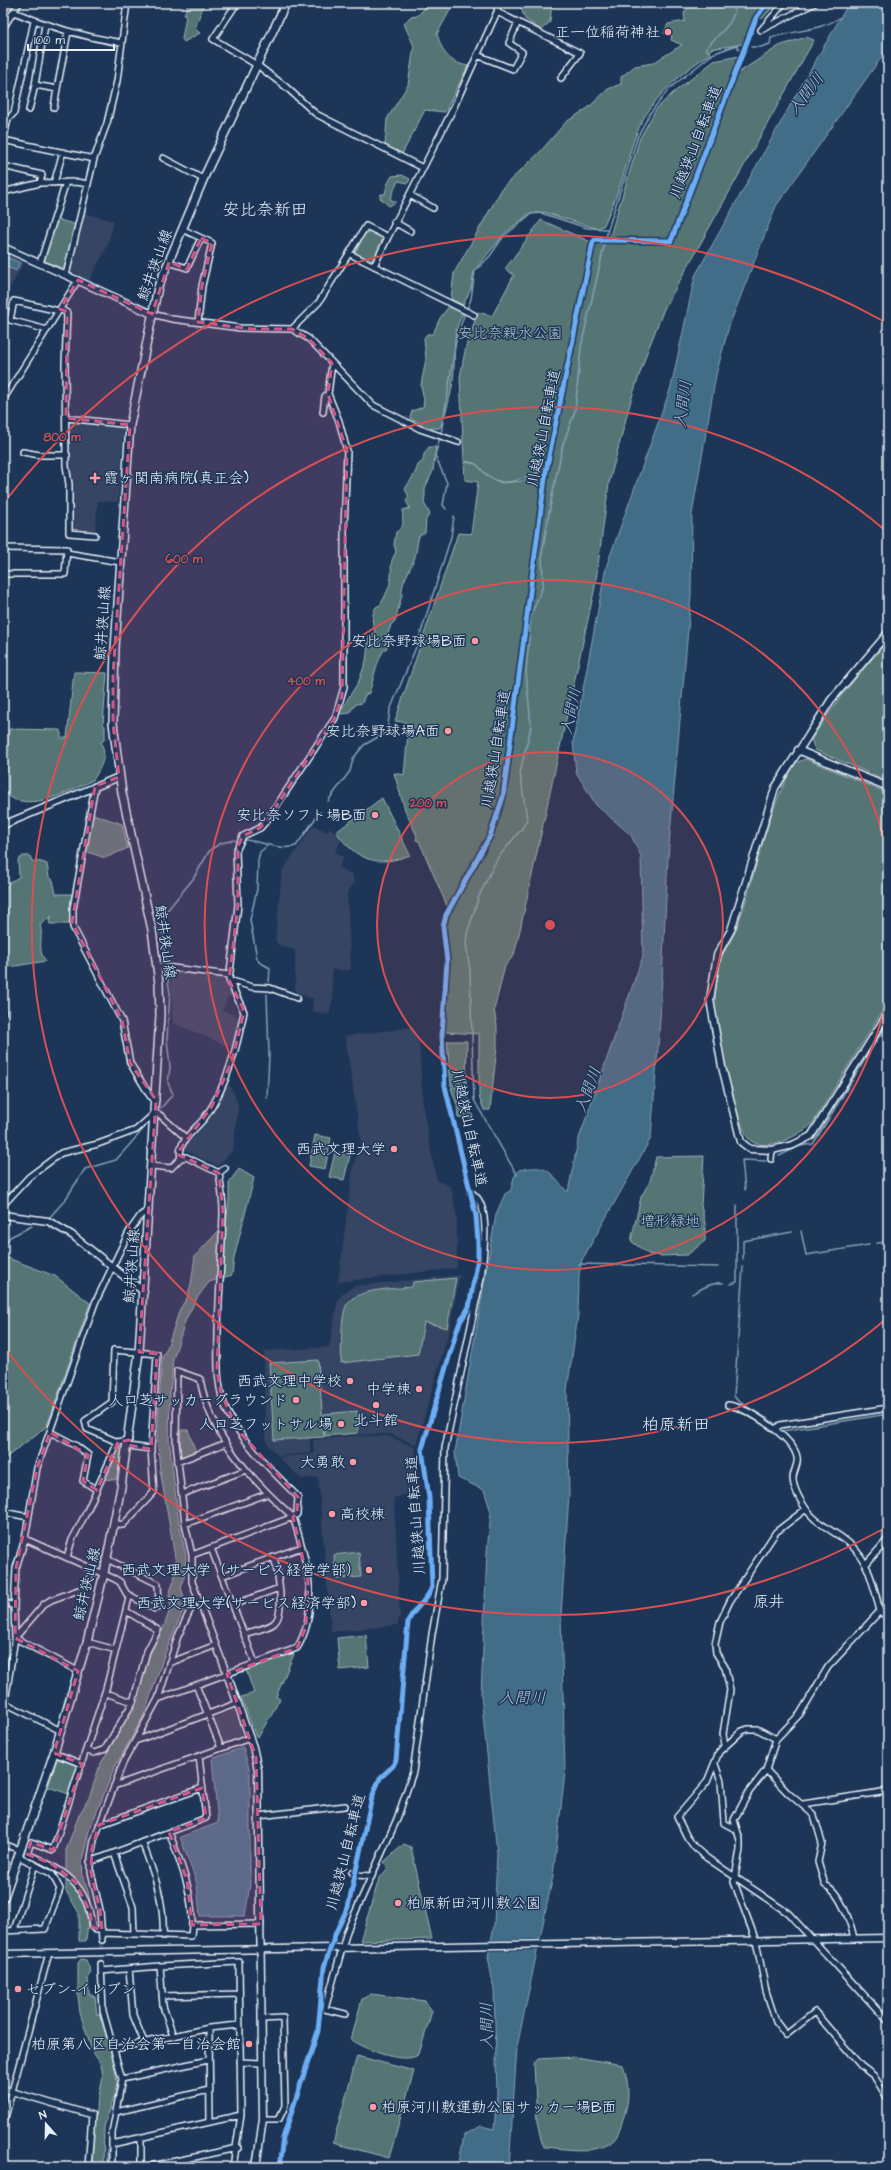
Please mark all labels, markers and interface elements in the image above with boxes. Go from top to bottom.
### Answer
place label: 正一位稲荷神社 [555,22,660,43]
scale bar [28,26,114,52]
marker: 正一位稲荷神社 [663,27,673,37]
text: 100 m [34,32,65,49]
water label: 入間川 [783,68,829,120]
street label: 川越狭山自転車道 [665,82,727,202]
district label: 安比奈新田 [223,198,308,222]
street label: 鯨井狭山線 [132,226,178,304]
park label: 安比奈親水公園 [457,323,563,344]
street label: 川越狭山自転車道 [522,367,566,489]
water label: 入間川 [669,379,697,429]
text: 800 m [43,429,81,446]
place label: 霞ヶ関南病院(真正会) [104,468,249,489]
marker: 霞ヶ関南病院(真正会) [89,472,101,484]
text: 600 m [166,551,203,568]
street label: 鯨井狭山線 [90,585,116,661]
place label: 安比奈野球場B面 [351,631,467,652]
marker: 安比奈野球場B面 [470,636,480,646]
text: 400 m [287,673,325,690]
water label: 入間川 [555,685,587,737]
street label: 川越狭山自転車道 [476,688,516,810]
place label: 安比奈野球場A面 [325,721,440,742]
marker: 安比奈野球場A面 [443,726,453,736]
text: 200 m [409,795,447,812]
place label: 安比奈ソフト場B面 [236,805,367,826]
marker: 安比奈ソフト場B面 [370,810,380,820]
street label: 鯨井狭山線 [149,903,181,981]
centre of rings [543,918,557,932]
water label: 入間川 [569,1064,607,1116]
street label: 川越狭山自転車道 [446,1067,492,1189]
place label: 西武文理大学 [296,1139,386,1160]
marker: 西武文理大学 [389,1144,399,1154]
park label: 増形緑地 [640,1211,700,1232]
street label: 鯨井狭山線 [119,1228,145,1304]
place label: 西武文理中学校 [237,1371,342,1392]
marker: 西武文理中学校 [345,1376,355,1386]
place label: 中学棟 [366,1379,411,1400]
marker: 中学棟 [414,1384,424,1394]
place label: 人口芝サッカーグラウンド [108,1390,288,1411]
marker: 人口芝サッカーグラウンド [291,1395,301,1405]
marker: 北斗館 [371,1400,381,1410]
place label: 北斗館 [353,1410,399,1431]
district label: 柏原新田 [642,1413,710,1437]
place label: 人口芝フットサル場 [199,1414,333,1435]
marker: 人口芝フットサル場 [336,1419,346,1429]
place label: 大勇敢 [300,1452,345,1473]
street label: 川越狭山自転車道 [401,1454,431,1576]
marker: 大勇敢 [348,1457,358,1467]
place label: 高校棟 [340,1504,385,1525]
marker: 高校棟 [327,1509,337,1519]
street label: 鯨井狭山線 [68,1545,106,1623]
place label: 西武文理大学（サービス経営学部） [121,1560,361,1581]
marker: 西武文理大学（サービス経営学部） [364,1565,374,1575]
district label: 原井 [753,1591,785,1613]
place label: 西武文理大学(サービス経済学部) [136,1593,356,1614]
marker: 西武文理大学(サービス経済学部) [359,1598,369,1608]
water label: 入間川 [498,1687,546,1709]
street label: 川越狭山自転車道 [321,1791,371,1913]
place label: 柏原新田河川敷公園 [406,1893,541,1914]
marker: 柏原新田河川敷公園 [393,1898,403,1908]
place label: セブン-イレブン [26,1979,136,2000]
marker: セブン-イレブン [13,1984,23,1994]
water label: 入間川 [476,2002,498,2050]
place label: 柏原第八区自治会第一自治会館 [31,2034,241,2055]
marker: 柏原第八区自治会第一自治会館 [244,2039,254,2049]
place label: 柏原河川敷運動公園サッカー場B面 [381,2097,617,2118]
marker: 柏原河川敷運動公園サッカー場B面 [368,2102,378,2112]
north arrow [26,2104,66,2144]
text: N [37,2107,49,2123]

